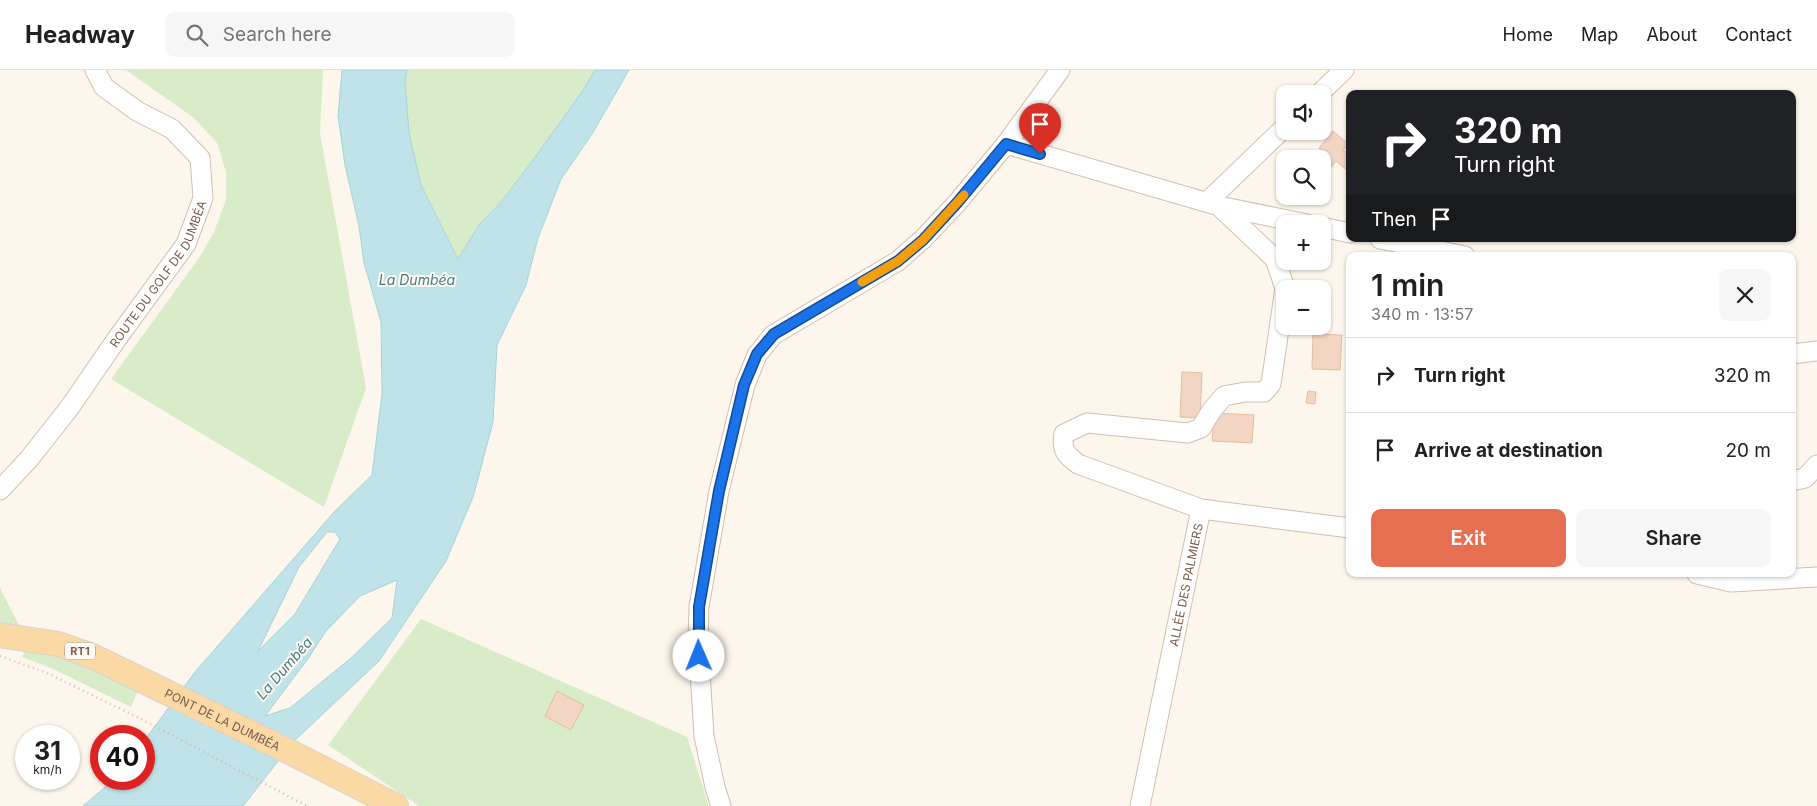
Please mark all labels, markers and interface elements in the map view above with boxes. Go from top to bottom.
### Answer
search box [165,12,515,57]
text: Headway [25,20,135,49]
icon: search [183,21,211,49]
text: Search here [223,23,331,46]
text: Home [1503,24,1553,45]
text: Map [1581,24,1618,45]
text: About [1646,24,1697,45]
text: Contact [1725,24,1792,45]
map controls [1276,85,1331,335]
button: sound [1276,85,1331,140]
pin [1019,103,1061,154]
text: 320 m [1454,109,1562,151]
icon: arrive [1026,110,1054,138]
icon: right [1371,110,1436,175]
button: search [1276,150,1331,205]
text: Turn right [1454,151,1555,177]
street label: ROUTE DU GOLF DE DUMBÉA [106,198,209,350]
icon: arrive [1427,205,1455,233]
text: Then [1371,208,1417,231]
button: + [1276,215,1331,270]
text: 1 min [1371,267,1444,303]
button: close [1719,269,1771,321]
water label: La Dumbéa [379,271,456,288]
button: − [1276,280,1331,335]
text: 340 m · 13:57 [1371,304,1473,324]
icon: right [1371,361,1399,389]
text: Turn right [1414,364,1505,387]
text: 320 m [1714,364,1771,387]
icon: arrive [1371,436,1399,464]
text: Arrive at destination [1414,439,1603,462]
text: 20 m [1725,439,1771,462]
button: Exit [1371,509,1566,567]
button: Share [1576,509,1771,567]
street label: ALLÉE DES PALMIERS [1166,521,1205,647]
position arrow [672,629,724,681]
water label: La Dumbéa [253,633,316,702]
road number: RT1 [65,642,95,660]
street label: PONT DE LA DUMBÉA [162,685,283,754]
speed limit sign: 40 [90,725,155,790]
text: 31 [34,736,61,766]
text: km/h [33,762,62,777]

